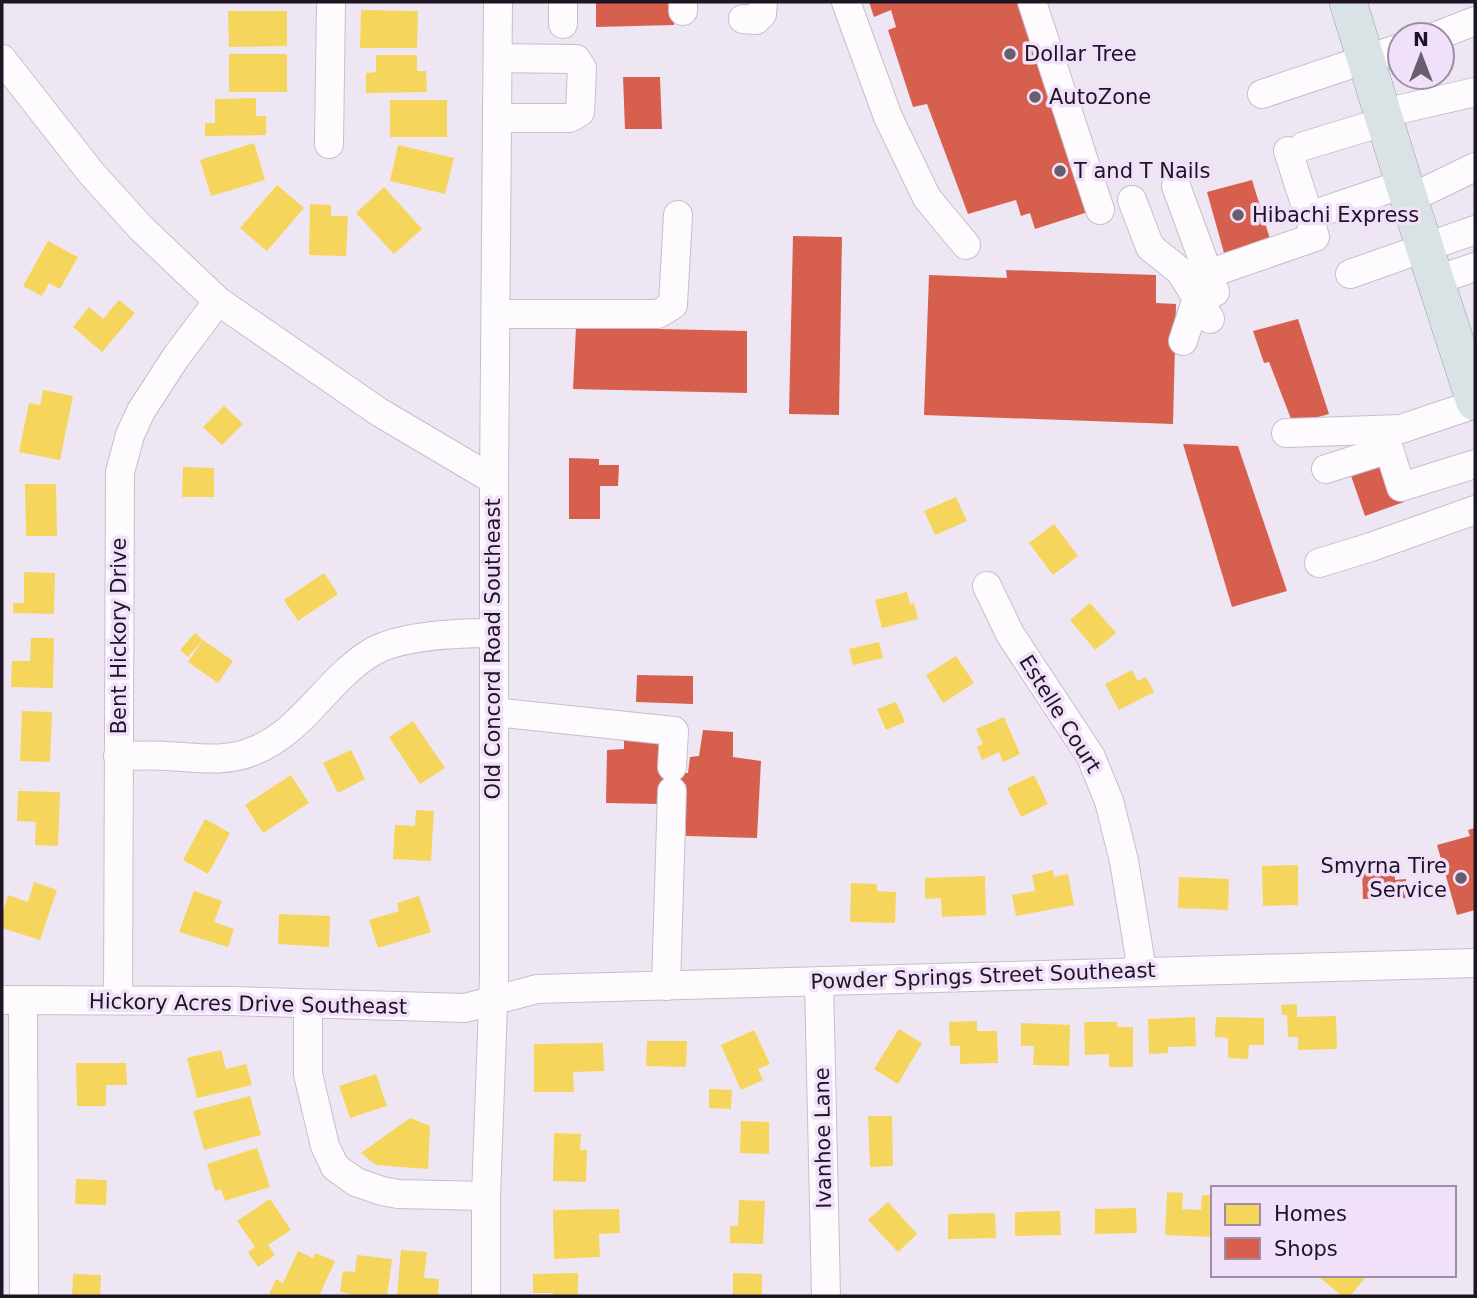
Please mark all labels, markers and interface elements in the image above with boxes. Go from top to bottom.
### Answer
north arrow [1386,21,1456,91]
text: N [1413,28,1429,50]
place label: Dollar Tree [1024,42,1137,66]
marker: Dollar Tree [1002,46,1018,62]
place label: AutoZone [1049,85,1151,109]
marker: AutoZone [1027,89,1043,105]
place label: T and T Nails [1073,159,1210,183]
marker: T and T Nails [1052,163,1068,179]
place label: Hibachi Express [1252,203,1419,227]
marker: Hibachi Express [1230,207,1246,223]
street label: Old Concord Road Southeast [481,498,505,800]
street label: Bent Hickory Drive [107,538,131,734]
street label: Estelle Court [1014,651,1106,777]
place label: Smyrna Tire Service [1321,854,1447,902]
marker: Smyrna Tire Service [1453,870,1469,886]
street label: Powder Springs Street Southeast [810,958,1156,994]
street label: Hickory Acres Drive Southeast [89,989,407,1019]
street label: Ivanhoe Lane [810,1067,836,1209]
legend [1211,1186,1456,1277]
text: Homes [1274,1202,1347,1226]
text: Shops [1274,1237,1338,1261]

